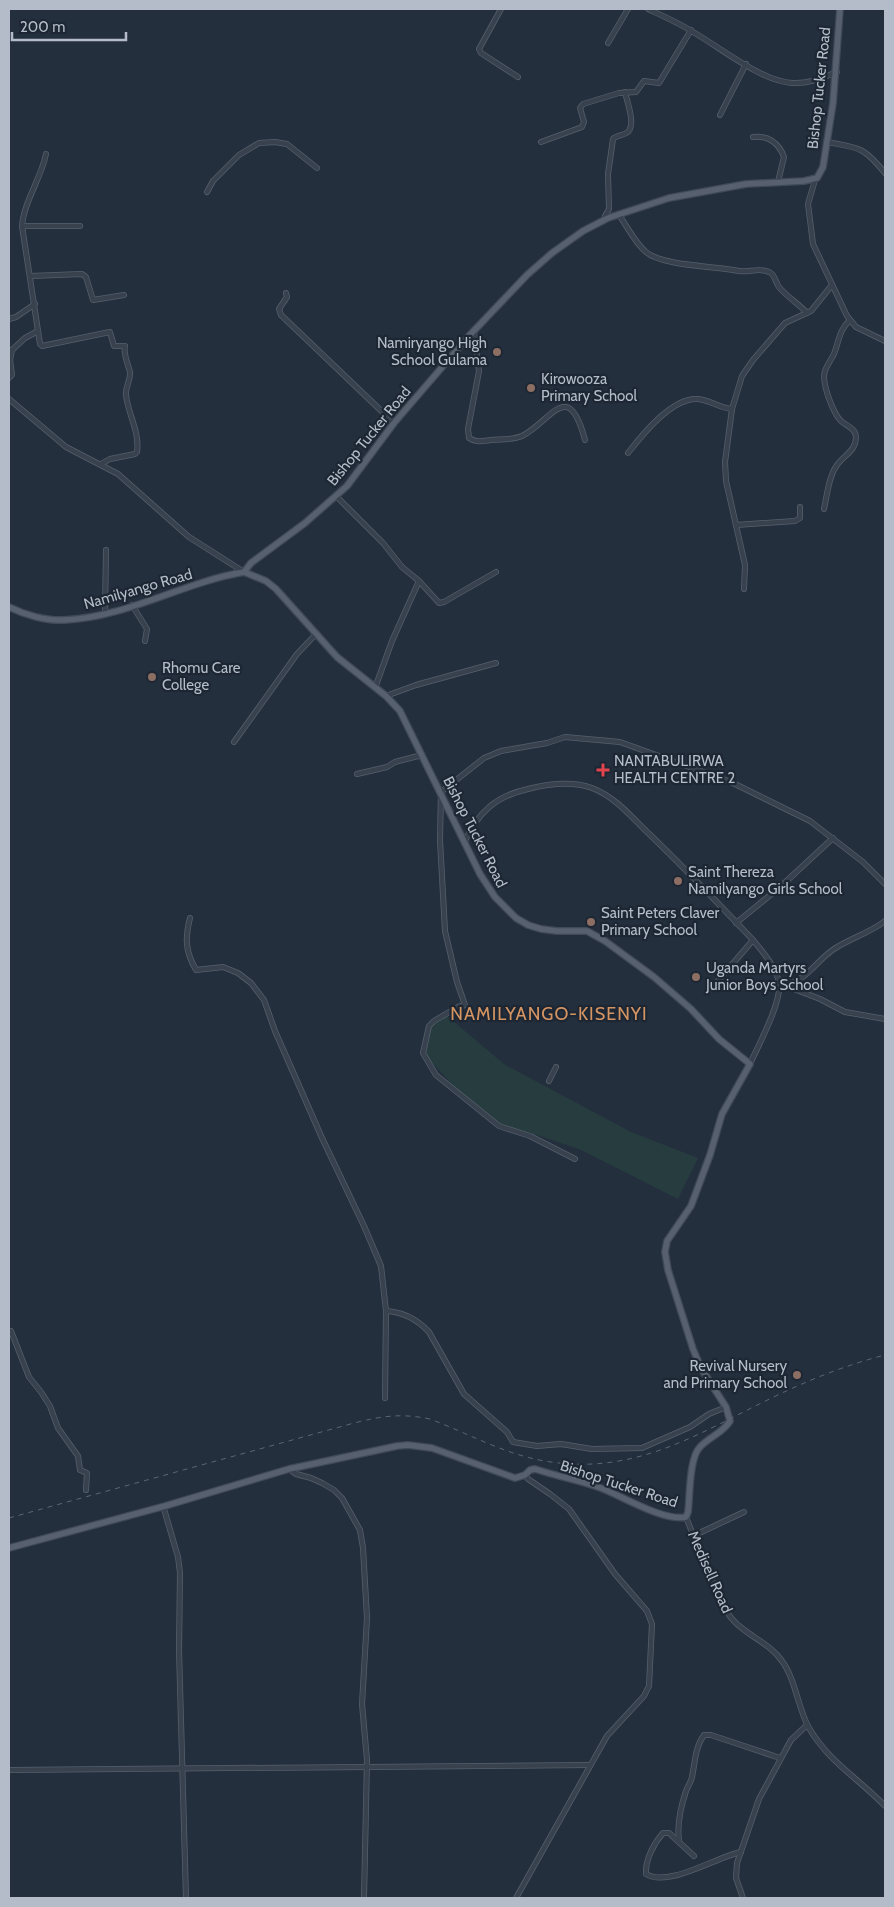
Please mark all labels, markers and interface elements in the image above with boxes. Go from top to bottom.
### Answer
scale bar [12,10,126,42]
text: 200 m [20,18,65,36]
street label: Bishop Tucker Road [804,26,834,150]
place label: Namiryango High School Gulama [377,334,488,369]
marker: Namiryango High School Gulama [491,346,503,358]
place label: Kirowooza Primary School [541,370,638,405]
marker: Kirowooza Primary School [525,382,537,394]
street label: Bishop Tucker Road [323,383,415,489]
street label: Namilyango Road [82,565,194,613]
place label: Rhomu Care College [162,659,241,694]
marker: Rhomu Care College [146,671,158,683]
place label: NANTABULIRWA HEALTH CENTRE 2 [614,752,735,787]
marker: NANTABULIRWA HEALTH CENTRE 2 [596,763,610,777]
street label: Bishop Tucker Road [439,773,511,891]
place label: Saint Thereza Namilyango Girls School [688,863,843,898]
marker: Saint Thereza Namilyango Girls School [672,875,684,887]
place label: Saint Peters Claver Primary School [601,904,720,939]
marker: Saint Peters Claver Primary School [585,916,597,928]
place label: Uganda Martyrs Junior Boys School [705,959,824,994]
marker: Uganda Martyrs Junior Boys School [690,971,702,983]
district label: NAMILYANGO-KISENYI [450,1003,648,1025]
place label: Revival Nursery and Primary School [664,1357,787,1392]
marker: Revival Nursery and Primary School [791,1369,803,1381]
street label: Bishop Tucker Road [558,1457,680,1511]
street label: Medisell Road [684,1528,736,1616]

